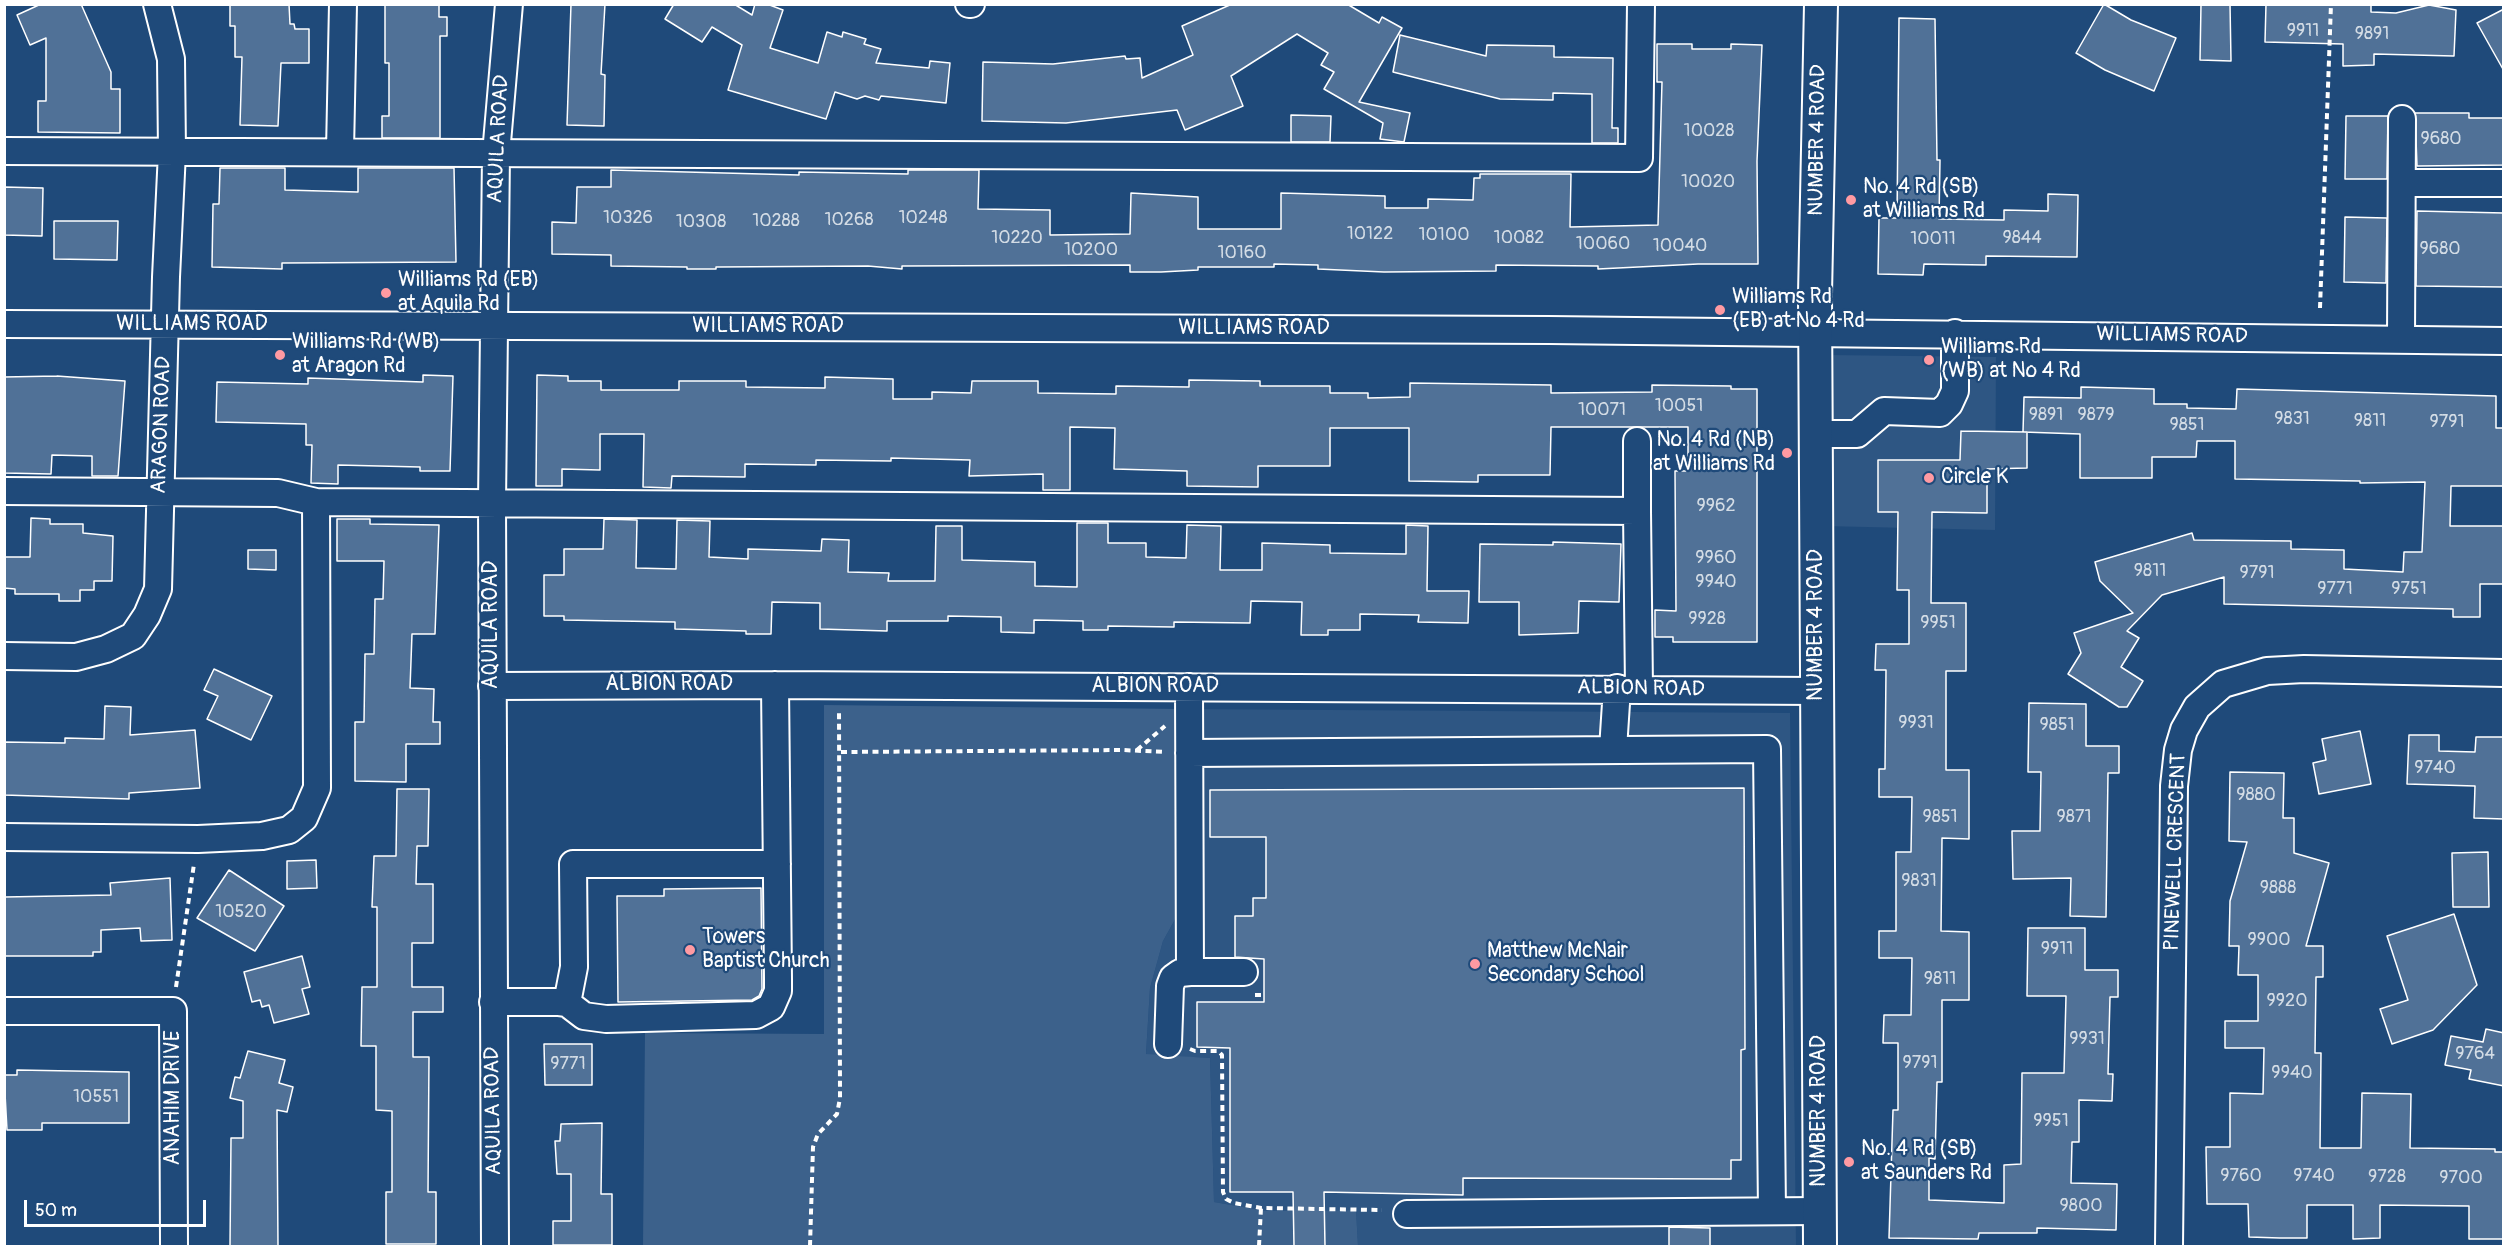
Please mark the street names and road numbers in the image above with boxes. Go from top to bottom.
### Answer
street label: NUMBER 4 ROAD [1804,64,1832,216]
street label: AQUILA ROAD [483,74,515,204]
street label: WILLIAMS ROAD [116,312,268,338]
street label: WILLIAMS ROAD [692,314,844,340]
street label: WILLIAMS ROAD [1178,316,1330,342]
street label: WILLIAMS ROAD [2096,322,2248,350]
street label: ARAGON ROAD [147,356,177,494]
street label: NUMBER 4 ROAD [1804,549,1830,701]
street label: AQUILA ROAD [479,561,505,689]
street label: ALBION ROAD [605,672,733,698]
street label: ALBION ROAD [1091,674,1219,700]
street label: ALBION ROAD [1577,675,1705,703]
street label: PINEWELL CRESCENT [2160,753,2192,951]
street label: ANAHIM DRIVE [161,1030,187,1166]
street label: NUMBER 4 ROAD [1807,1035,1833,1187]
street label: AQUILA ROAD [480,1046,508,1176]

